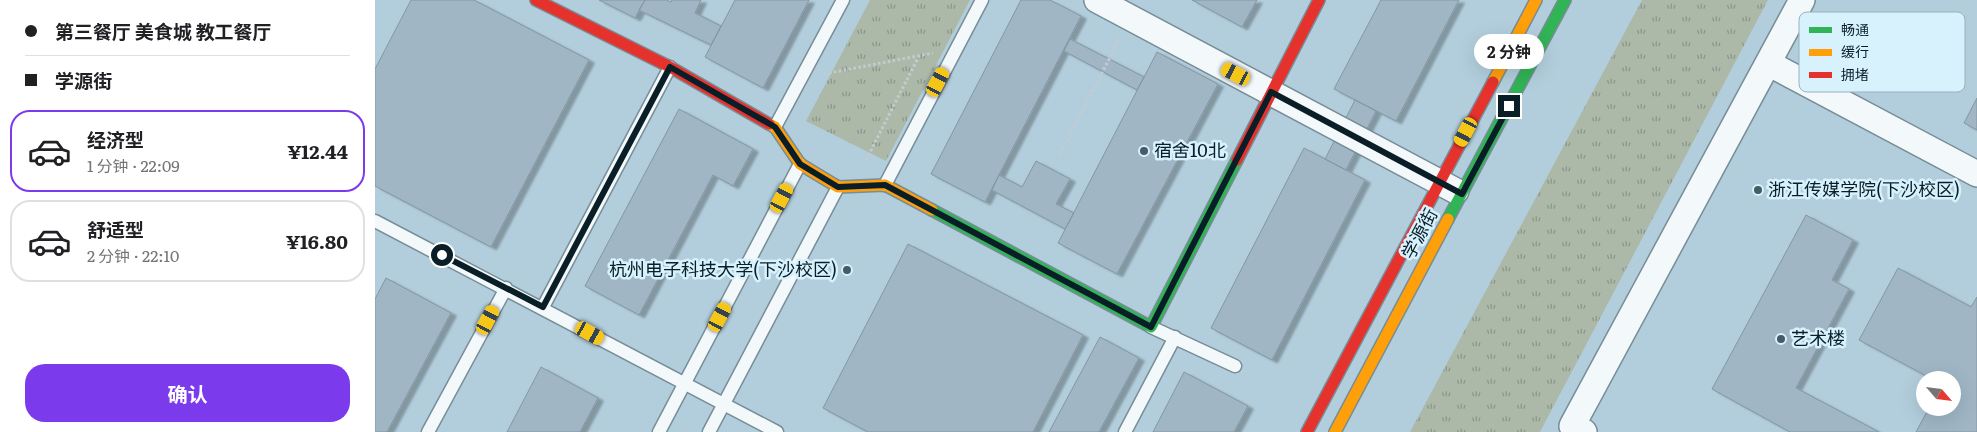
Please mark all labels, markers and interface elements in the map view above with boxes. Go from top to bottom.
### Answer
legend [1799,12,1965,92]
text: 第三餐厅 美食城 教工餐厅 [55,17,272,45]
text: 畅通 [1841,19,1869,39]
callout: 2 分钟 [1474,34,1544,68]
text: 2 分钟 [1487,39,1531,63]
text: 缓行 [1841,41,1869,61]
car [1219,61,1252,87]
text: 拥堵 [1841,64,1869,84]
car [924,65,951,99]
text: 学源街 [55,66,112,94]
route end [1498,95,1520,117]
car [1452,115,1479,149]
text: 经济型 [87,125,144,153]
icon: car [27,129,72,174]
place label: 宿舍10北 [1154,136,1226,163]
text: ¥12.44 [287,137,348,165]
marker: 宿舍10北 [1138,145,1150,157]
text: 1 分钟 · 22:09 [87,153,180,177]
place label: 浙江传媒学院(下沙校区) [1768,175,1960,202]
car [768,181,795,215]
marker: 浙江传媒学院(下沙校区) [1752,184,1764,196]
street label: 学源街 [1394,203,1443,263]
text: 舒适型 [87,215,144,243]
icon: car [27,219,72,264]
text: ¥16.80 [286,227,348,255]
text: 2 分钟 · 22:10 [87,243,179,267]
route start [431,244,453,266]
place label: 杭州电子科技大学(下沙校区) [609,255,837,282]
marker: 杭州电子科技大学(下沙校区) [841,264,853,276]
car [706,300,733,334]
car [474,303,501,337]
car [573,319,606,347]
place label: 艺术楼 [1791,324,1845,351]
marker: 艺术楼 [1775,333,1787,345]
button: 确认 [25,364,350,422]
north arrow [1916,371,1961,416]
map controls [1916,371,1961,416]

